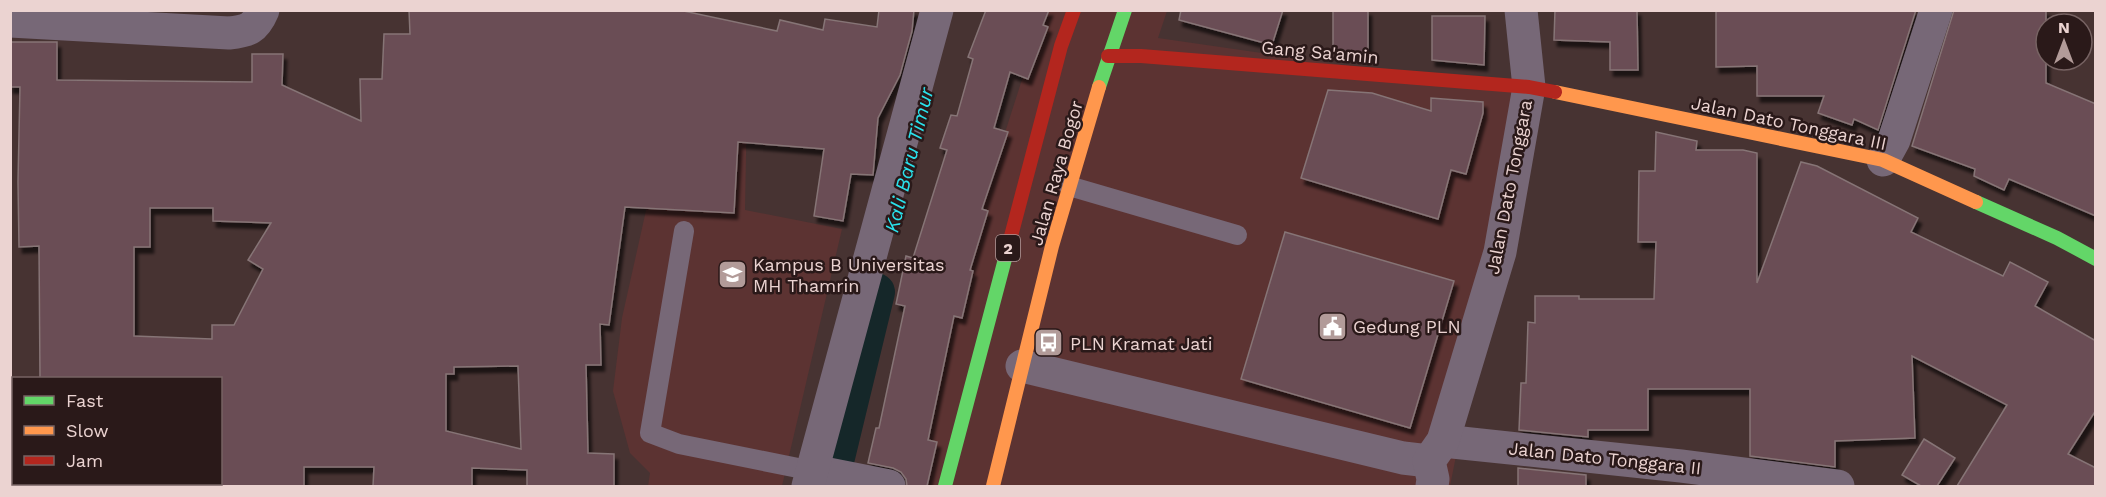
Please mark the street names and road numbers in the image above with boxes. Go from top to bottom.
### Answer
street label: Gang Sa'amin [1260,36,1380,68]
street label: Jalan Dato Tonggara III [1689,92,1889,154]
street label: Jalan Raya Bogor [1025,98,1087,248]
street label: Jalan Dato Tonggara [1482,98,1536,276]
road number: 2 [996,235,1020,261]
street label: Jalan Dato Tonggara II [1508,437,1702,479]

